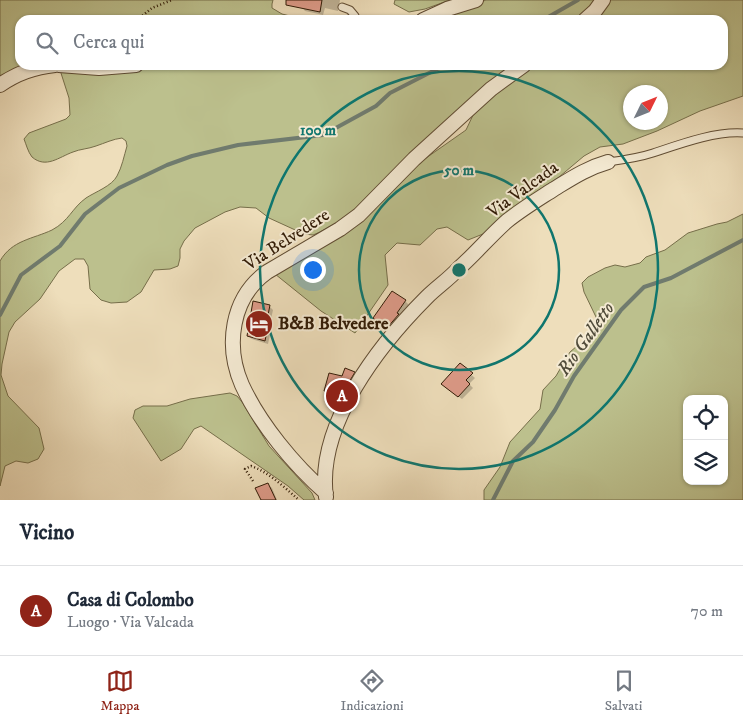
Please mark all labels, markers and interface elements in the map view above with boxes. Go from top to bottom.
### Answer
search box [15,15,728,70]
icon: search [33,29,61,57]
text: Cerca qui [73,31,144,54]
north arrow [623,85,668,130]
text: 100 m [300,121,337,140]
street label: Via Valcada [482,157,563,224]
text: 50 m [443,161,475,180]
street label: Via Belvedere [239,204,334,276]
your location [300,257,326,283]
centre of rings [450,261,468,279]
water label: Rio Galletto [552,298,620,381]
hotel icon: B&B Belvedere [244,309,274,339]
place label: B&B Belvedere [278,313,389,335]
pin: A [326,377,358,415]
map controls [683,395,728,485]
button: locate [683,395,728,440]
button: layers [683,440,728,485]
text: Vicino [20,520,74,546]
text: Casa di Colombo [67,589,194,612]
text: A [31,601,41,621]
text: 70 m [691,601,723,621]
text: Luogo · Via Valcada [67,612,194,632]
tab: Mappa [101,667,139,715]
tab: Indicazioni [341,667,404,715]
tab: Salvati [605,667,642,715]

